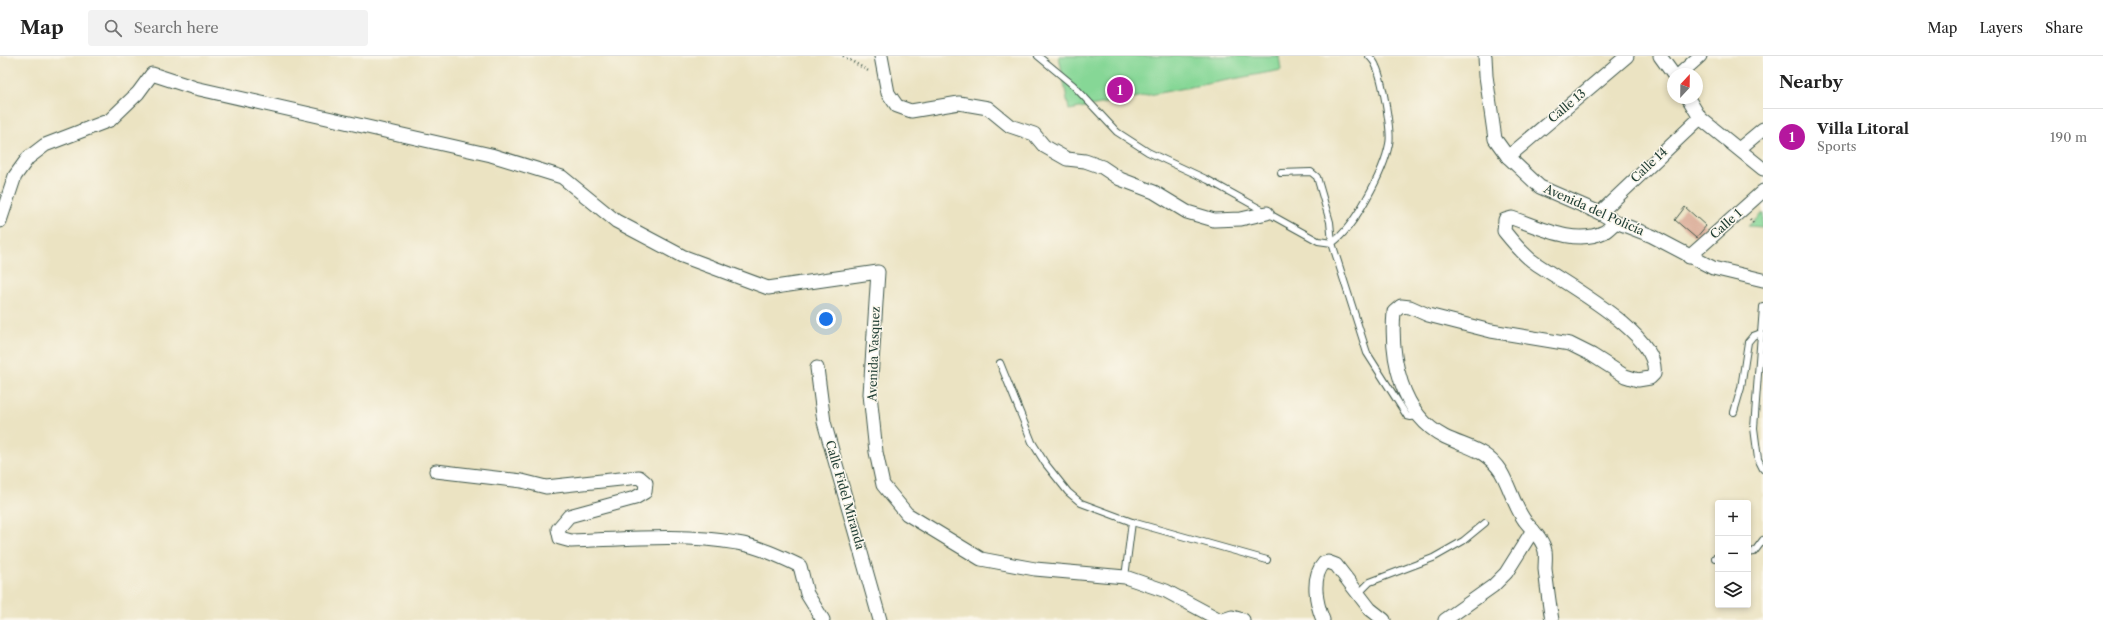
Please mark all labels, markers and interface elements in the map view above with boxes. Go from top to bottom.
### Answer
search box [88,10,368,46]
text: Map [20,16,64,39]
icon: search [102,17,124,39]
text: Search here [134,18,219,37]
text: Map [1927,19,1957,37]
text: Layers [1979,19,2023,37]
text: Share [2045,19,2083,37]
north arrow [1667,68,1703,104]
text: Nearby [1779,72,1843,92]
pin: 1 [1107,75,1133,105]
street label: Calle 13 [1545,86,1588,126]
text: Villa Litoral [1817,119,1909,138]
text: 1 [1789,129,1795,145]
text: 190 m [2050,129,2087,145]
text: Sports [1817,138,1856,154]
street label: Calle 14 [1627,144,1670,185]
street label: Avenida del Policía [1541,180,1647,239]
street label: Calle 1 [1707,205,1745,242]
street label: Avenida Vasquez [864,306,883,403]
your location [816,309,836,329]
street label: Calle Fidel Miranda [823,438,868,552]
map controls [1715,500,1751,608]
button: + [1715,500,1751,536]
button: − [1715,536,1751,572]
button: layers [1715,572,1751,608]

